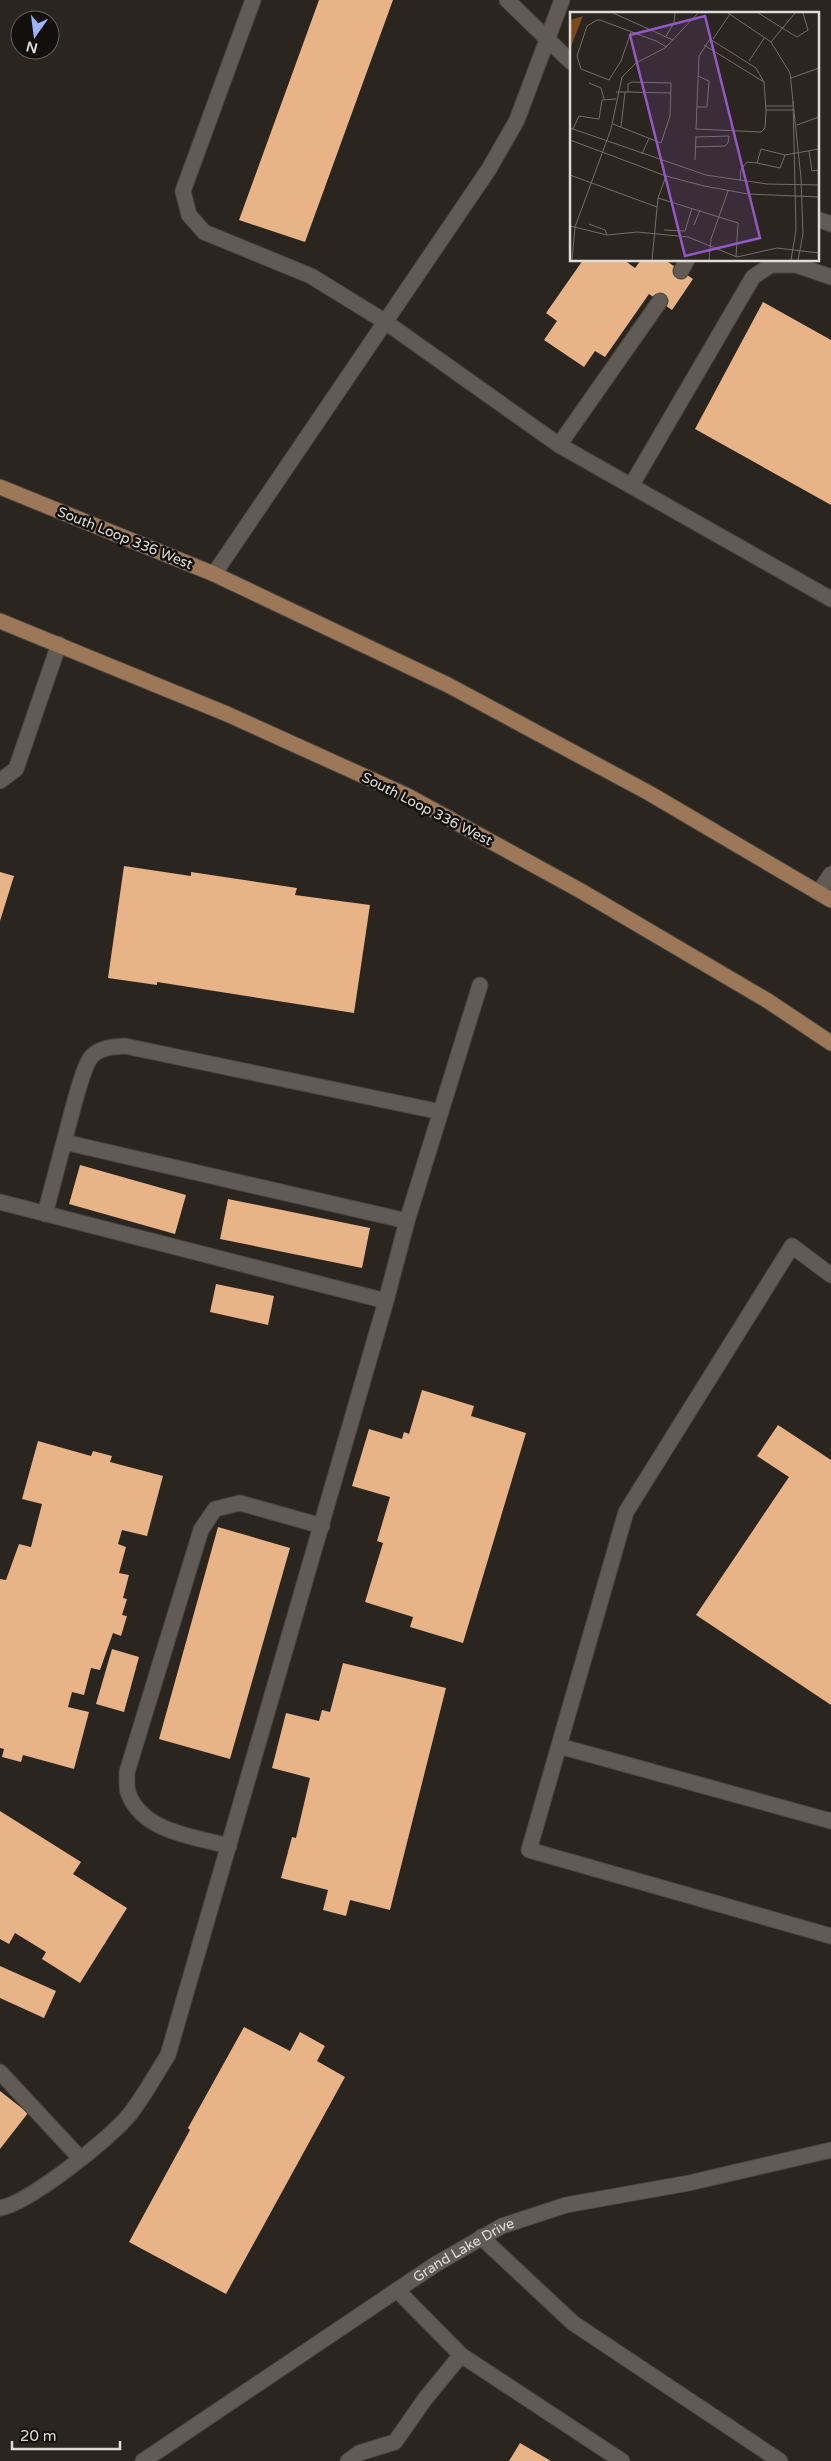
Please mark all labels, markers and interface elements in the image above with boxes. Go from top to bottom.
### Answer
north arrow [10,10,60,60]
inset map [570,12,818,261]
text: N [24,38,39,57]
street label: South Loop 336 West [55,503,196,573]
street label: South Loop 336 West [359,769,496,850]
street label: Grand Lake Drive [409,2214,516,2286]
scale bar [12,2418,120,2450]
text: 20 m [20,2427,57,2445]

